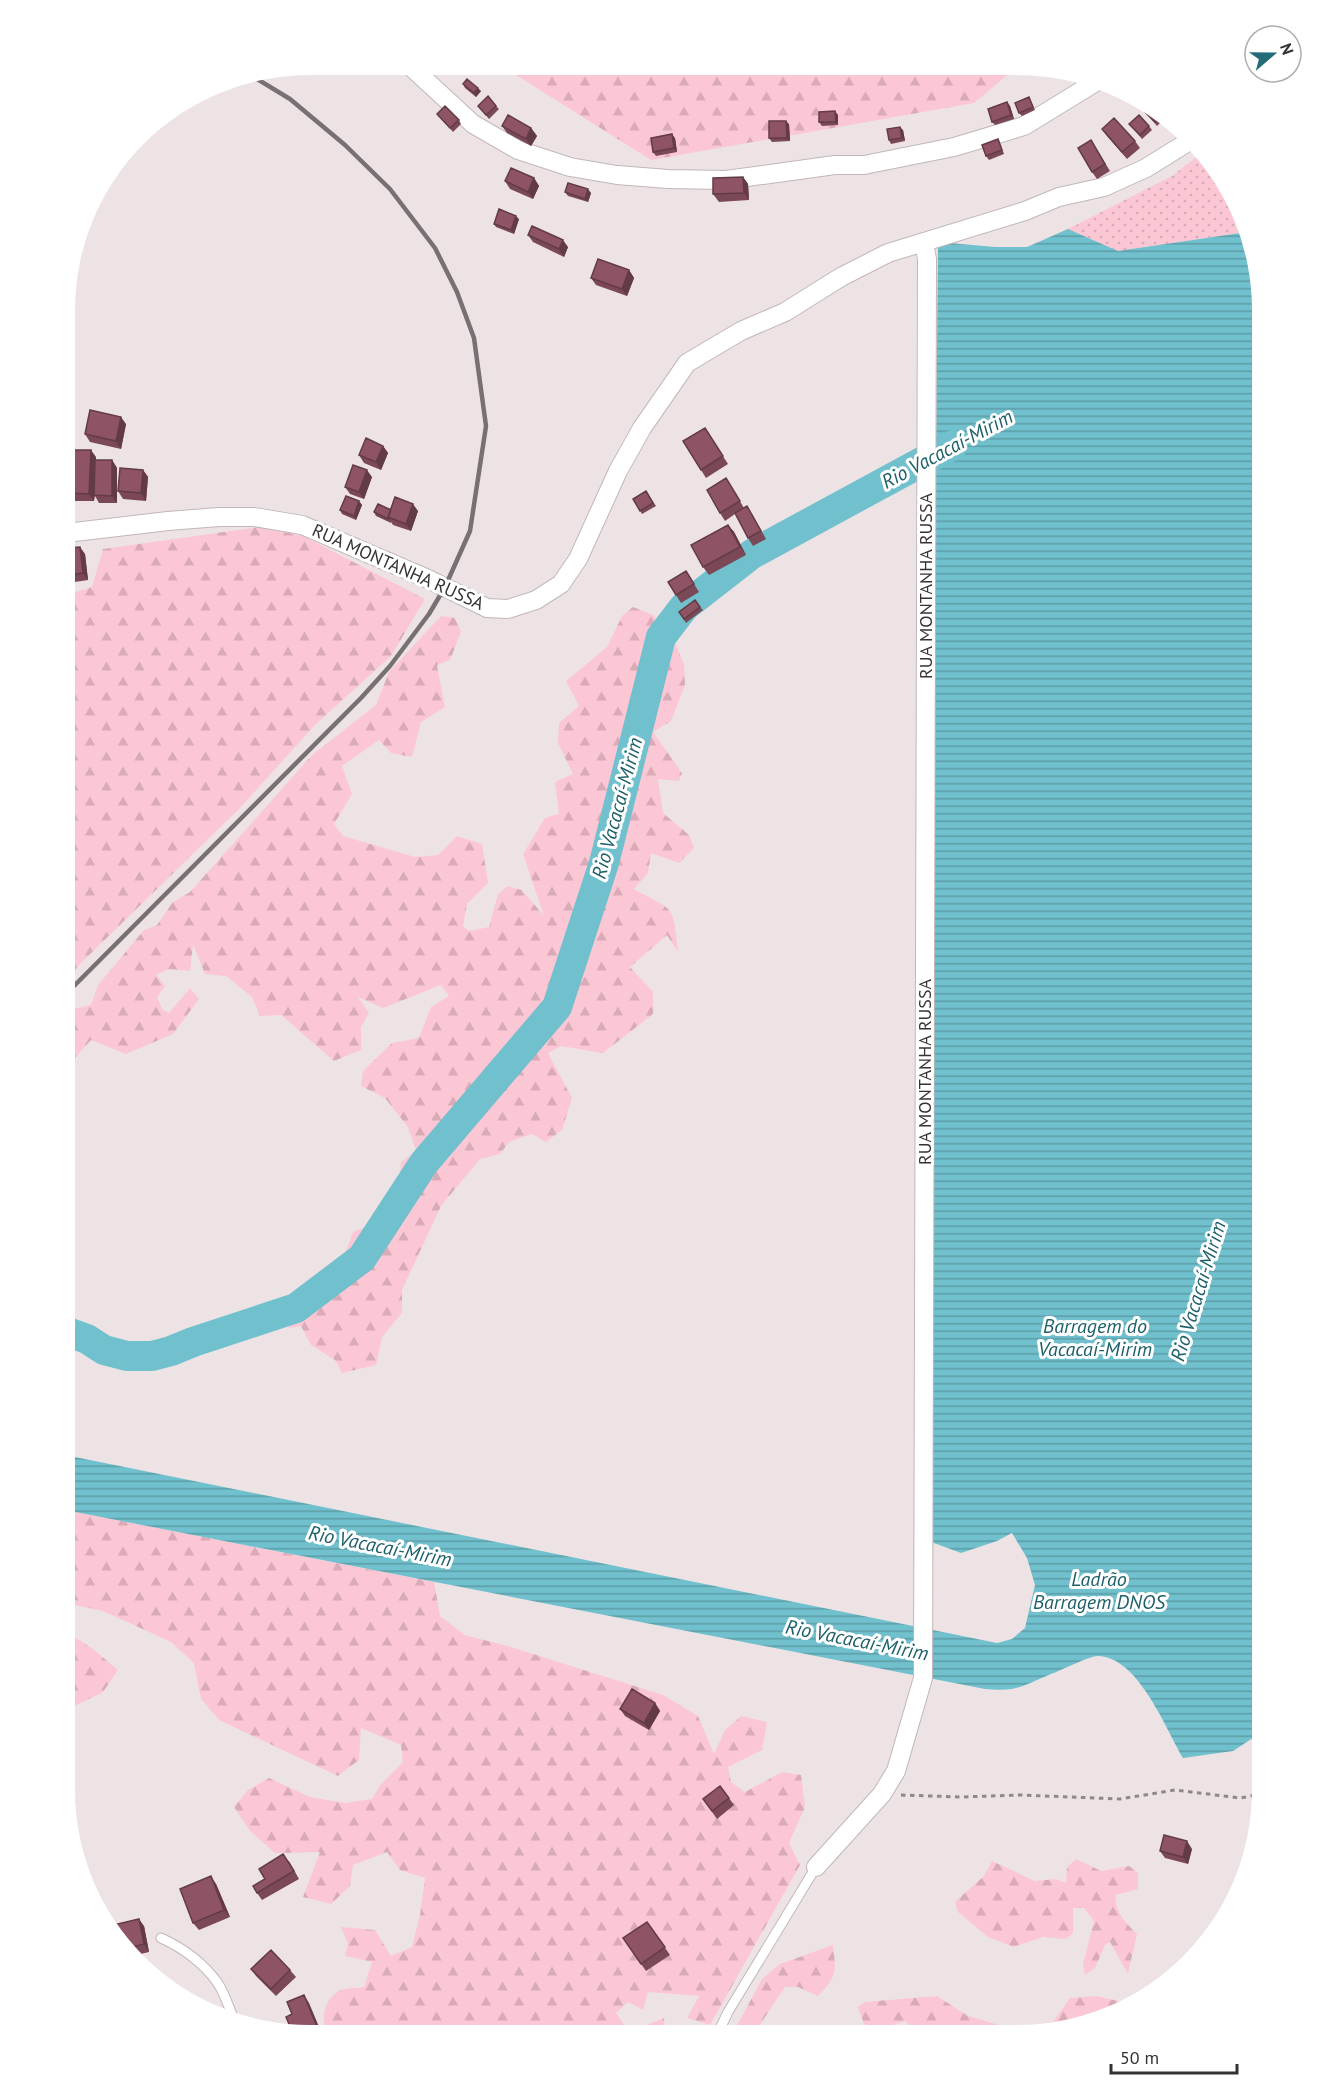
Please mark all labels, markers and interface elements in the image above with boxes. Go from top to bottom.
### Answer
north arrow [1243,24,1303,84]
text: N [1276,41,1298,57]
water label: Rio Vacacaí-Mirim [877,403,1017,495]
street label: RUA MONTANHA RUSSA [914,493,937,679]
street label: RUA MONTANHA RUSSA [309,518,488,615]
water label: Rio Vacacaí-Mirim [586,735,648,881]
street label: RUA MONTANHA RUSSA [913,979,936,1165]
water label: Rio Vacacaí-Mirim [1164,1218,1232,1364]
water label: Barragem do Vacacaí-Mirim [1038,1313,1152,1362]
water label: Rio Vacacaí-Mirim [306,1519,454,1573]
water label: Ladrão Barragem DNOS [1033,1566,1167,1615]
water label: Rio Vacacaí-Mirim [783,1613,931,1667]
scale bar [1111,2037,1237,2075]
text: 50 m [1120,2046,1159,2069]

